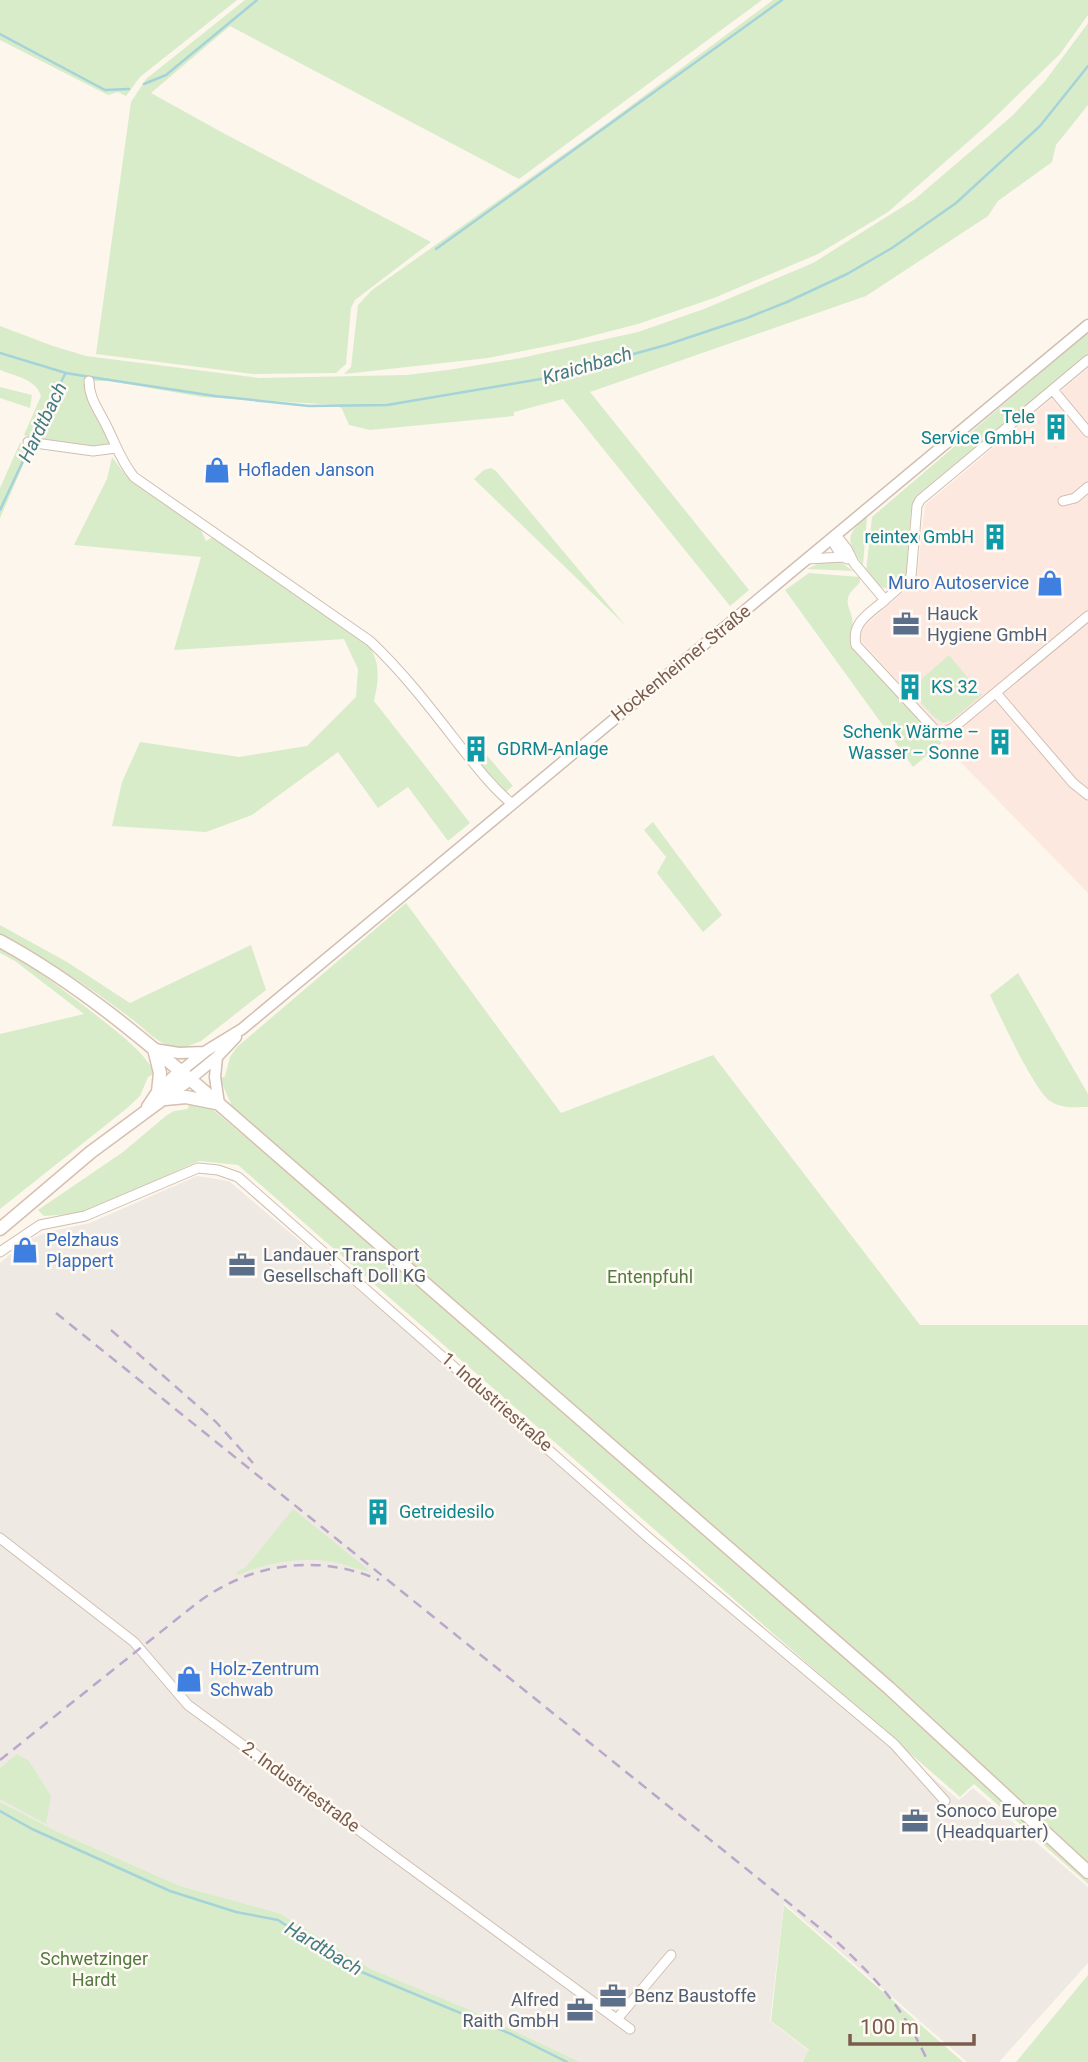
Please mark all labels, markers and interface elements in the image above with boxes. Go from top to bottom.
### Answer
water label: Kraichbach [540,342,634,389]
water label: Hardtbach [13,379,72,466]
place label: Tele Service GmbH [921,406,1035,448]
building icon: Tele Service GmbH [1041,412,1071,442]
shop icon: Hofladen Janson [202,455,232,485]
place label: Hofladen Janson [238,459,374,480]
building icon: reintex GmbH [980,522,1010,552]
place label: reintex GmbH [864,526,974,547]
shop icon: Muro Autoservice [1035,568,1065,598]
place label: Muro Autoservice [888,572,1029,593]
street label: Hockenheimer Straße [607,600,755,725]
place label: Hauck Hygiene GmbH [927,603,1047,645]
office icon: Hauck Hygiene GmbH [891,609,921,639]
building icon: KS 32 [895,672,925,702]
place label: KS 32 [931,676,978,697]
place label: Schenk Wärme – Wasser – Sonne [843,721,979,763]
building icon: Schenk Wärme – Wasser – Sonne [985,727,1015,757]
building icon: GDRM-Anlage [461,734,491,764]
place label: GDRM-Anlage [497,738,608,759]
place label: Pelzhaus Plappert [46,1229,119,1271]
shop icon: Pelzhaus Plappert [10,1235,40,1265]
place label: Landauer Transport Gesellschaft Doll KG [263,1244,426,1286]
office icon: Landauer Transport Gesellschaft Doll KG [227,1250,257,1280]
park label: Entenpfuhl [607,1266,693,1287]
street label: 1. Industriestraße [437,1348,557,1456]
building icon: Getreidesilo [363,1497,393,1527]
place label: Getreidesilo [399,1501,495,1522]
place label: Holz-Zentrum Schwab [210,1658,319,1700]
shop icon: Holz-Zentrum Schwab [174,1664,204,1694]
street label: 2. Industriestraße [238,1737,364,1836]
place label: Sonoco Europe (Headquarter) [936,1800,1057,1843]
office icon: Sonoco Europe (Headquarter) [900,1806,930,1836]
water label: Hardtbach [281,1916,366,1980]
park label: Schwetzinger Hardt [40,1948,148,1990]
office icon: Benz Baustoffe [598,1981,628,2011]
place label: Benz Baustoffe [634,1985,756,2006]
place label: Alfred Raith GmbH [462,1989,559,2031]
office icon: Alfred Raith GmbH [565,1995,595,2025]
scale bar [850,2002,974,2046]
text: 100 m [860,2015,919,2039]

